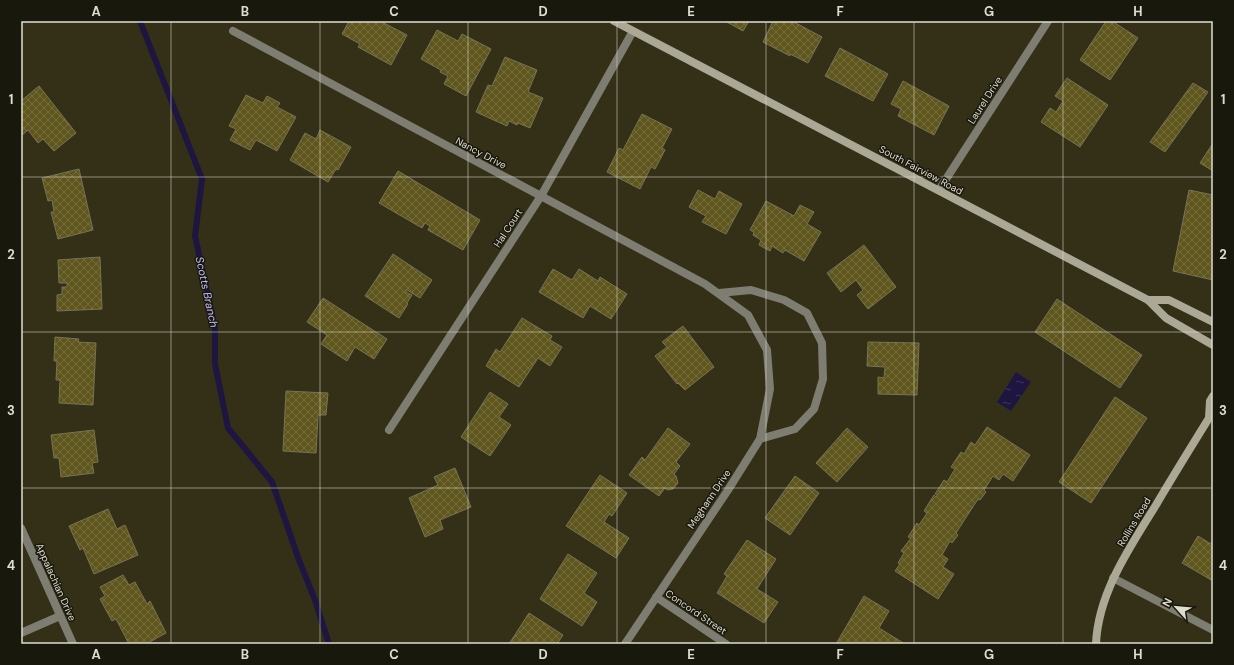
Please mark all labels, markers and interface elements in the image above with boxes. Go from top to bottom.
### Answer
text: A [91,3,101,20]
text: B [241,3,249,20]
text: C [389,3,399,20]
text: D [538,3,548,20]
text: E [687,3,695,20]
text: F [836,3,844,20]
text: G [984,3,994,20]
text: H [1133,3,1143,20]
street label: Laurel Drive [965,73,1005,126]
text: 1 [9,91,13,108]
text: 1 [1221,91,1225,108]
street label: Nancy Drive [453,134,509,172]
street label: South Fairview Road [877,142,965,198]
street label: Hal Court [491,206,525,250]
text: 2 [7,246,15,263]
text: 2 [1219,246,1227,263]
water label: Scotts Branch [193,255,221,329]
text: 3 [7,402,15,419]
text: 3 [1219,402,1227,419]
street label: Meghann Drive [684,467,734,531]
street label: Rollins Road [1114,495,1154,549]
street label: Appalachian Drive [33,541,79,623]
text: 4 [7,557,15,574]
text: 4 [1219,557,1227,574]
street label: Concord Street [663,587,729,637]
north arrow [1156,587,1196,627]
text: N [1159,596,1175,609]
text: A [91,646,101,663]
text: B [241,646,249,663]
text: C [389,646,399,663]
text: D [538,646,548,663]
text: E [687,646,695,663]
text: F [836,646,844,663]
text: G [984,646,994,663]
text: H [1133,646,1143,663]

